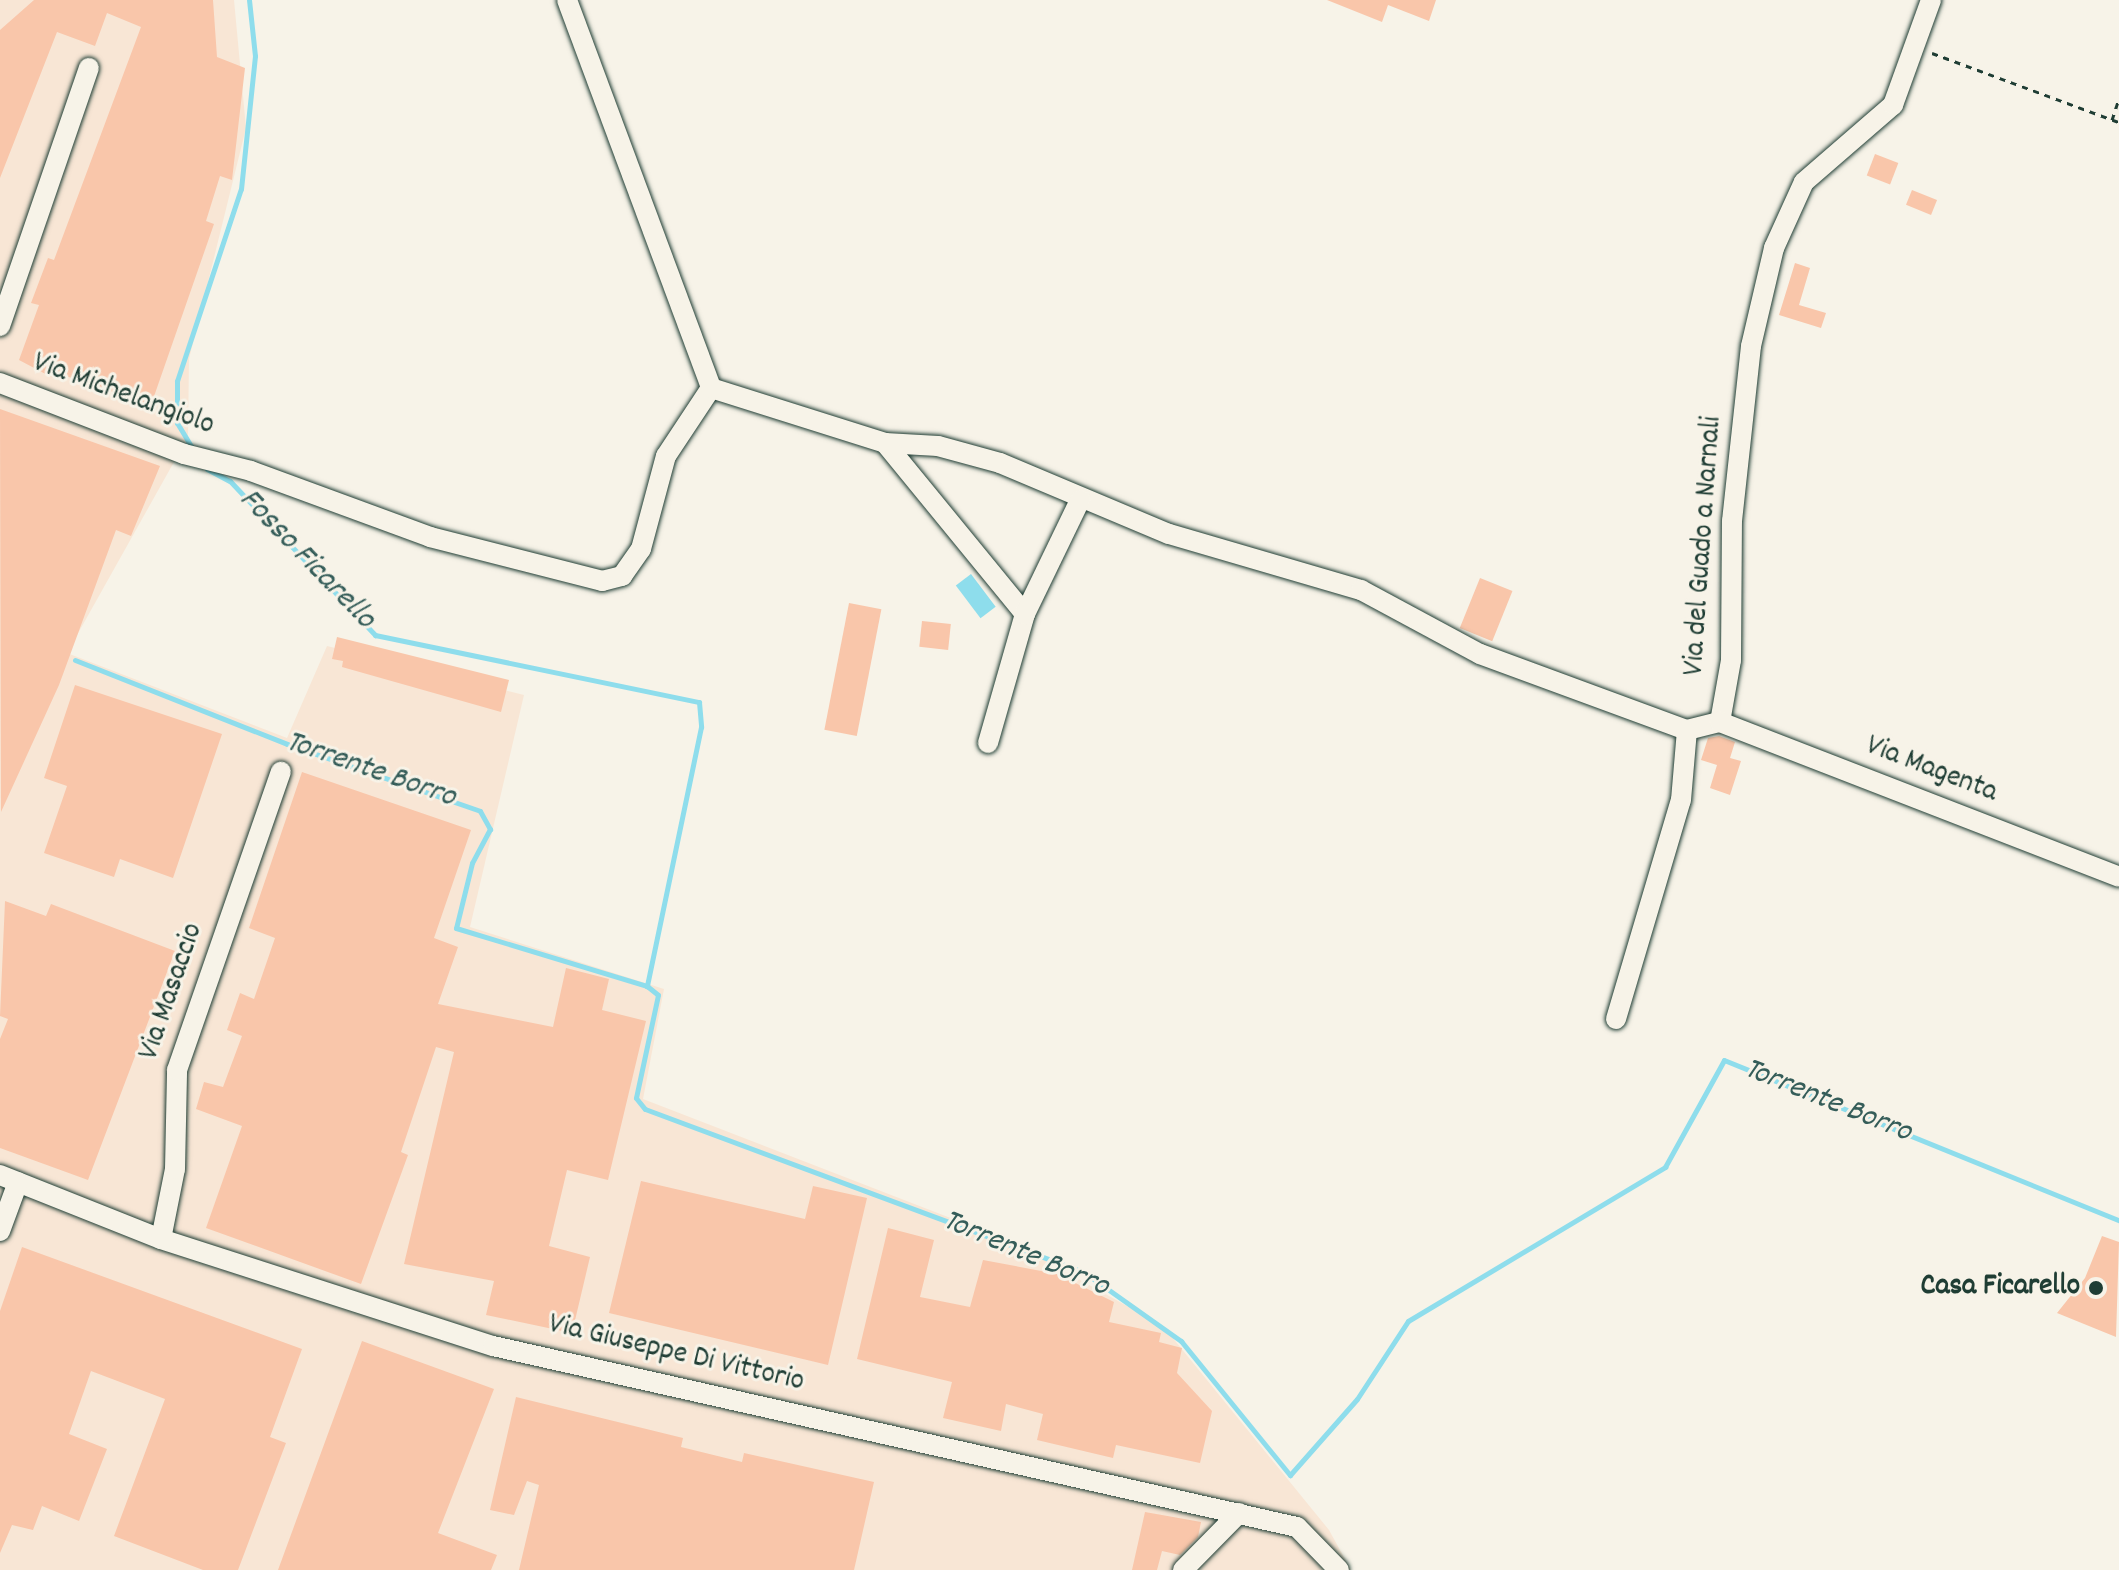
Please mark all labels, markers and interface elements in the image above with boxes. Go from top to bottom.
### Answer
street label: Via Michelangiolo [27,347,219,445]
street label: Via del Guado a Narnali [1678,415,1732,677]
water label: Fosso Ficarello [230,482,382,638]
water label: Torrente Borro [280,724,460,818]
street label: Via Magenta [1860,729,2002,813]
street label: Via Masaccio [133,919,213,1065]
water label: Torrente Borro [1738,1051,1916,1153]
water label: Torrente Borro [936,1203,1114,1307]
place label: Casa Ficarello [1921,1270,2080,1306]
marker: Casa Ficarello [2087,1279,2105,1297]
street label: Via Giuseppe Di Vittorio [545,1308,807,1402]

